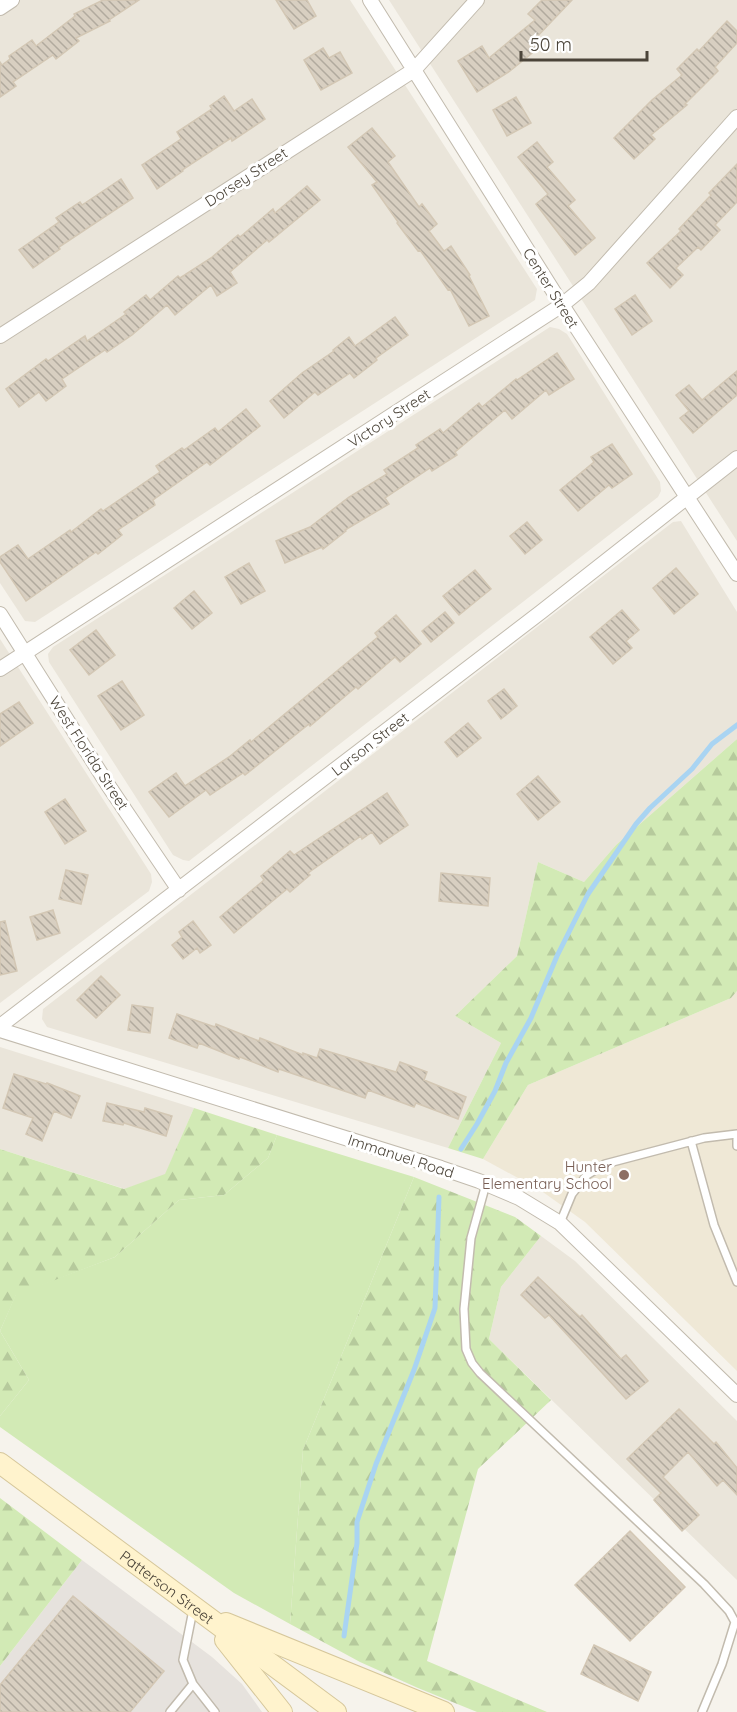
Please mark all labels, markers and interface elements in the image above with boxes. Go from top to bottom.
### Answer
scale bar [521,24,647,62]
text: 50 m [530,33,572,56]
street label: Dorsey Street [201,143,291,211]
street label: Center Street [519,244,583,332]
street label: Victory Street [344,384,434,452]
street label: West Florida Street [45,692,133,814]
street label: Larson Street [328,708,412,780]
street label: Immanuel Road [345,1130,457,1182]
place label: Hunter Elementary School [482,1157,612,1193]
marker: Hunter Elementary School [617,1168,631,1182]
street label: Patterson Street [116,1546,218,1628]

